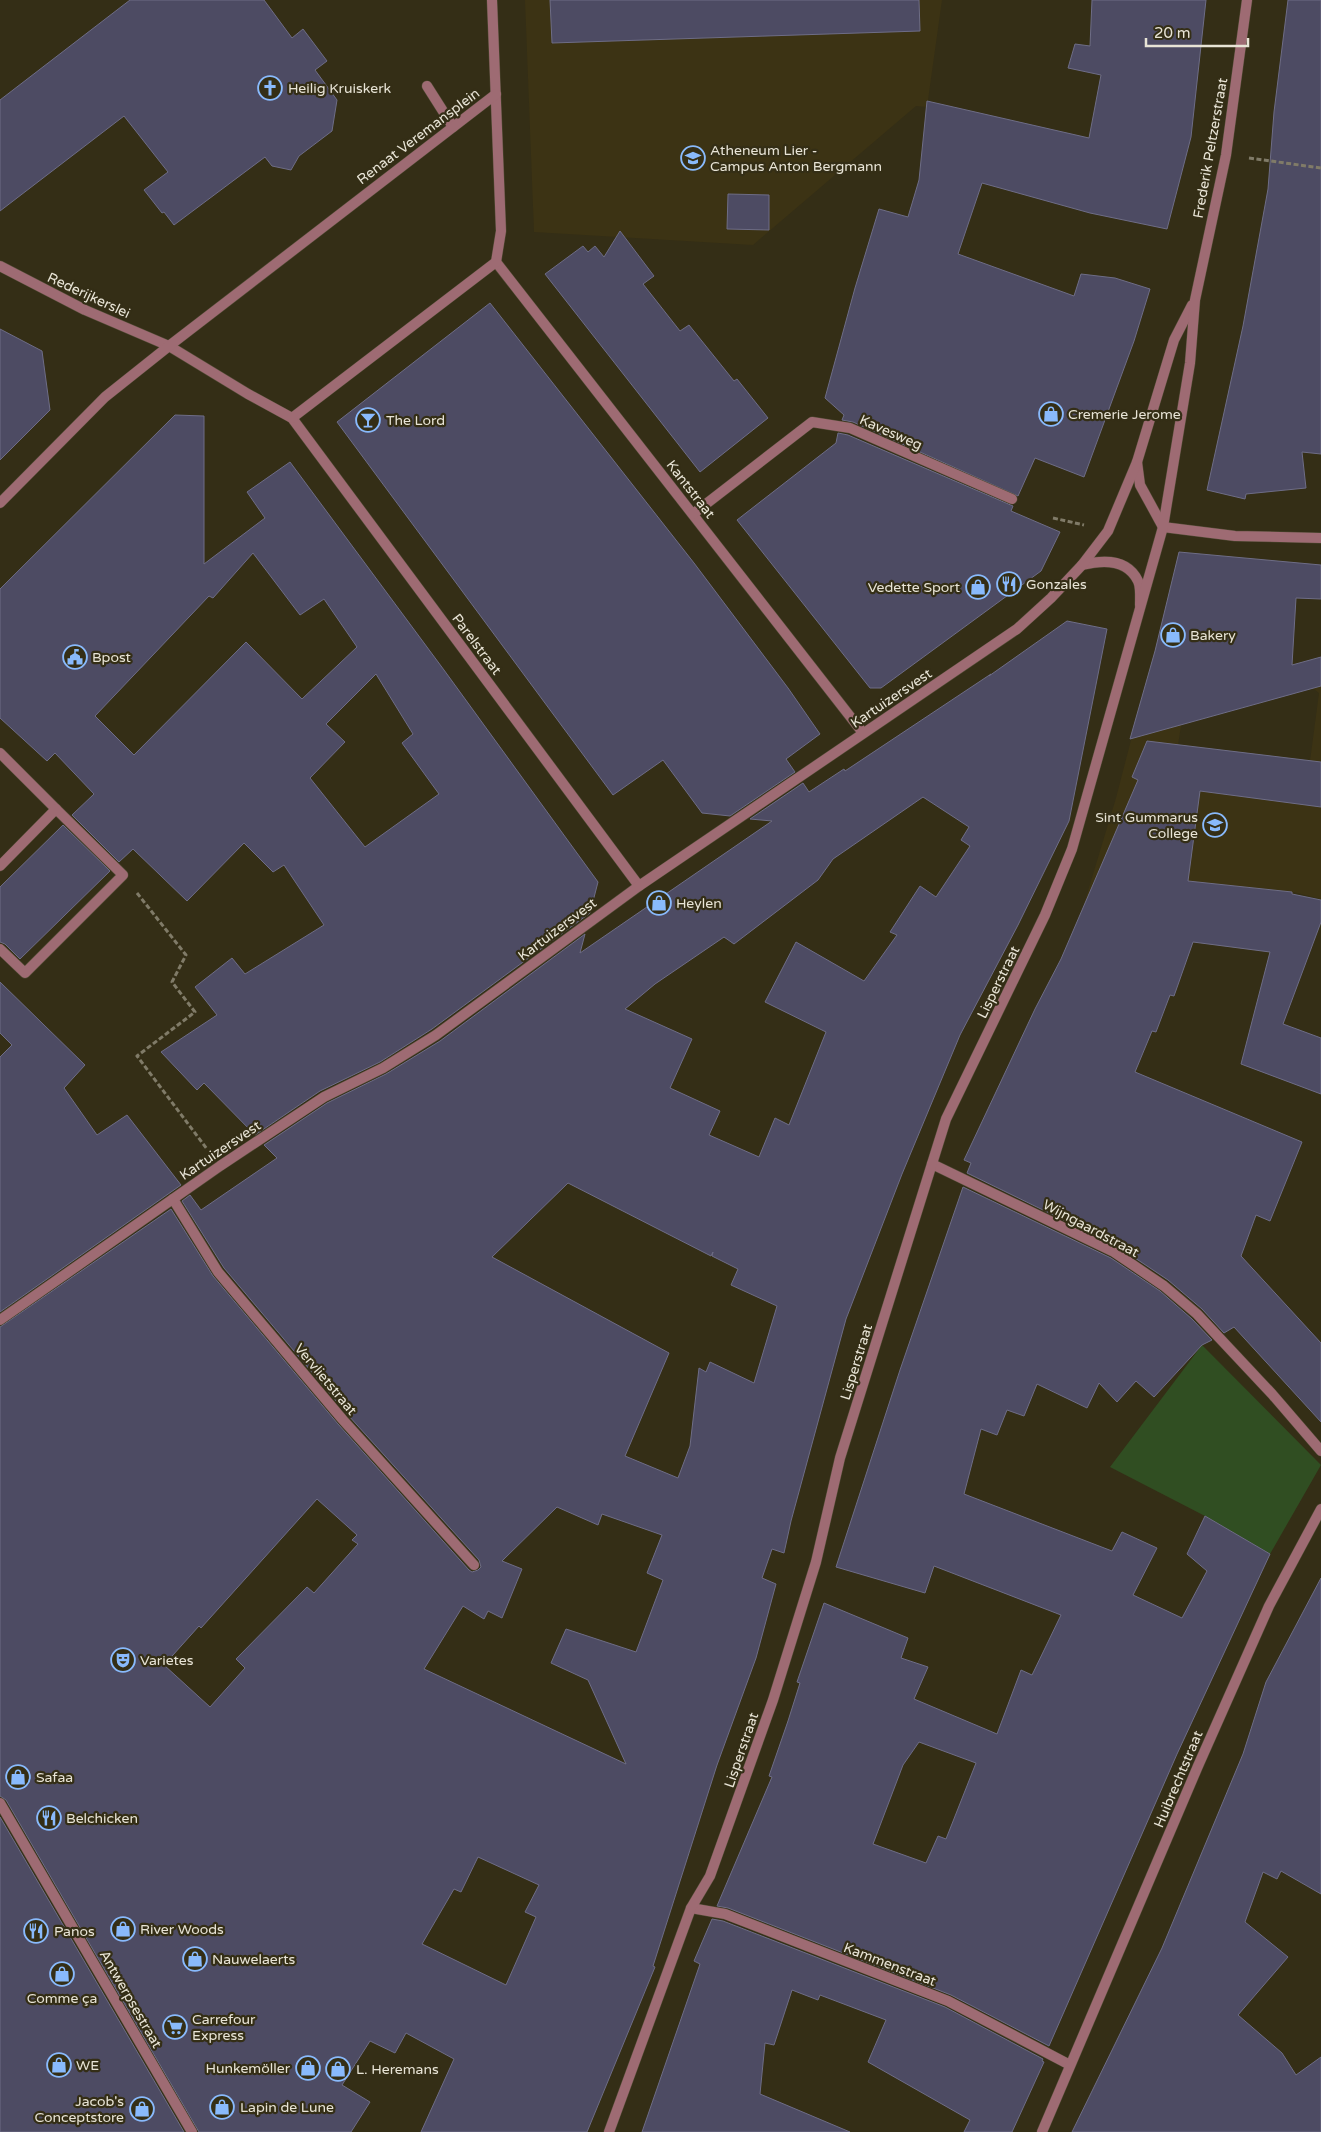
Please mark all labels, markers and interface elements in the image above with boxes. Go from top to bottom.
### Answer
scale bar [1146,15,1248,47]
text: 20 m [1154,24,1191,42]
church icon: Heilig Kruiskerk [257,75,283,101]
street label: Frederik Peltzerstraat [1190,76,1231,220]
place label: Heilig Kruiskerk [288,80,391,97]
street label: Renaat Veremansplein [354,85,483,188]
place label: Atheneum Lier - Campus Anton Bergmann [710,142,882,175]
school or university icon: Atheneum Lier - Campus Anton Bergmann [680,145,706,171]
street label: Rederijkerslei [45,269,133,322]
shop icon: Cremerie Jerome [1038,401,1064,427]
place label: Cremerie Jerome [1068,406,1181,423]
bar icon: The Lord [355,407,381,433]
street label: Kavesweg [857,411,925,454]
place label: The Lord [386,412,445,429]
street label: Kantstraat [663,457,719,522]
restaurant icon: Gonzales [996,571,1022,597]
shop icon: Vedette Sport [965,574,991,600]
place label: Gonzales [1026,576,1087,593]
place label: Vedette Sport [868,579,961,596]
street label: Parelstraat [448,611,505,679]
shop icon: Bakery [1160,622,1186,648]
place label: Bakery [1190,627,1236,644]
public building icon: Bpost [62,644,88,670]
place label: Bpost [92,649,132,666]
street label: Kartuizersvest [847,665,936,732]
place label: Sint Gummarus College [1095,809,1198,842]
school or university icon: Sint Gummarus College [1202,812,1228,838]
shop icon: Heylen [646,890,672,916]
street label: Kartuizersvest [515,894,601,965]
place label: Heylen [676,895,722,912]
street label: Lisperstraat [974,943,1024,1021]
street label: Kartuizersvest [176,1117,265,1184]
street label: Wijngaardstraat [1040,1196,1142,1261]
street label: Lisperstraat [837,1321,876,1402]
street label: Vervlietstraat [291,1340,361,1419]
theatre icon: Varietes [110,1647,136,1673]
place label: Varietes [140,1652,194,1669]
street label: Lisperstraat [721,1710,763,1790]
street label: Huibrechtstraat [1150,1728,1207,1830]
shop icon: Safaa [5,1764,31,1790]
place label: Safaa [36,1769,73,1786]
restaurant icon: Belchicken [36,1805,62,1831]
place label: Belchicken [66,1810,138,1827]
shop icon: River Woods [110,1916,136,1942]
restaurant icon: Panos [23,1918,49,1944]
place label: River Woods [140,1921,224,1938]
place label: Panos [54,1923,95,1940]
street label: Kammenstraat [841,1939,939,1990]
shop icon: Nauwelaerts [182,1946,208,1972]
street label: Antwerpsestraat [96,1947,166,2052]
place label: Nauwelaerts [212,1951,295,1968]
shop icon: Comme ça [49,1961,75,1987]
place label: Comme ça [27,1990,97,2007]
place label: Carrefour Express [192,2011,256,2044]
supermarket icon: Carrefour Express [162,2014,188,2040]
shop icon: WE [46,2052,72,2078]
shop icon: Hunkemöller [295,2055,321,2081]
shop icon: L. Heremans [325,2056,351,2082]
place label: WE [76,2057,99,2074]
place label: Hunkemöller [206,2060,291,2077]
place label: L. Heremans [356,2061,439,2078]
place label: Jacob's Conceptstore [34,2093,124,2126]
shop icon: Lapin de Lune [209,2094,235,2120]
shop icon: Jacob's Conceptstore [129,2096,155,2122]
place label: Lapin de Lune [240,2099,334,2116]

